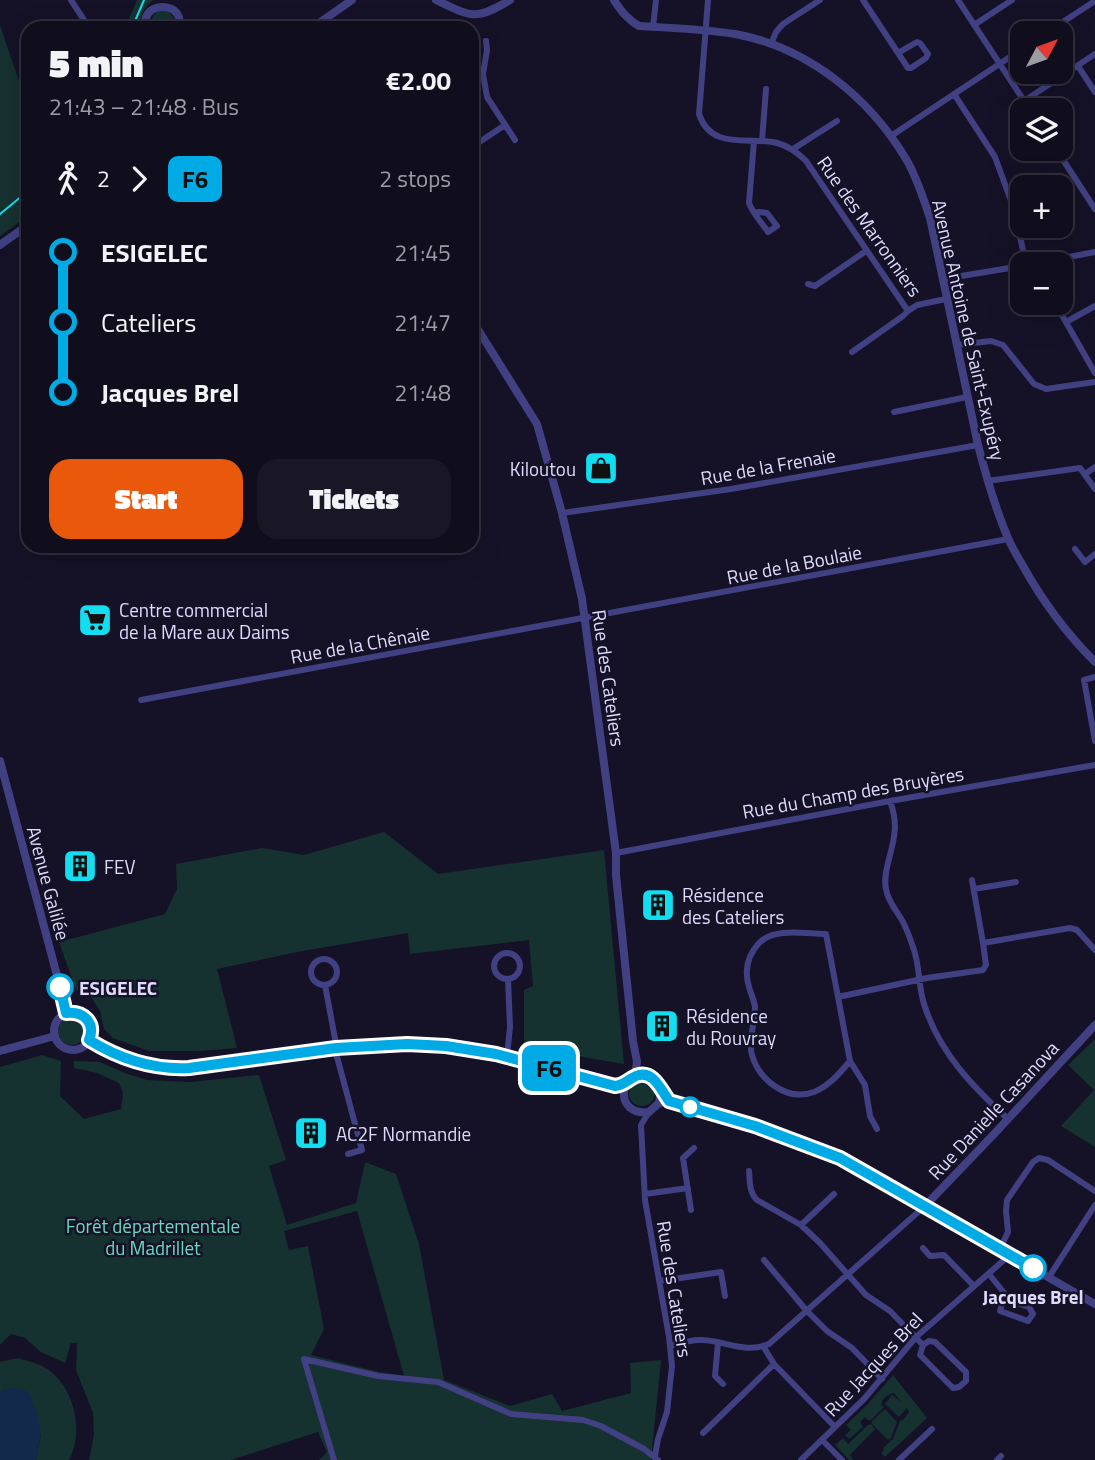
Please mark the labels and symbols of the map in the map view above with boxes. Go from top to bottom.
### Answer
north arrow [1010,21,1073,84]
street label: Rue des Marronniers [810,150,930,303]
street label: Avenue Antoine de Saint-Exupéry [925,197,1013,463]
street label: Rue de la Frenaie [698,440,838,492]
shop icon: Kiloutou [582,449,620,487]
place label: Kiloutou [510,454,576,483]
street label: Rue de la Boulaie [724,537,864,591]
place label: Centre commercial de la Mare aux Daims [119,595,290,646]
supermarket icon: Centre commercial de la Mare aux Daims [76,601,114,639]
street label: Rue des Cateliers [585,608,633,748]
street label: Rue de la Chênaie [288,617,432,671]
street label: Rue du Champ des Bruyères [740,758,966,826]
street label: Avenue Galilée [20,823,78,943]
building icon: FEV [61,847,99,885]
place label: FEV [104,852,136,881]
place label: Résidence des Cateliers [682,880,784,931]
building icon: Résidence des Cateliers [639,886,677,924]
place label: ESIGELEC [79,973,157,1002]
marker: ESIGELEC [47,974,73,1000]
place label: Résidence du Rouvray [686,1001,776,1052]
building icon: Résidence du Rouvray [643,1007,681,1045]
street label: Rue Danielle Casanova [921,1034,1066,1186]
line badge: F6 [518,1045,580,1091]
unlabelled marker [680,1097,700,1117]
building icon: AC2F Normandie [292,1114,330,1152]
place label: AC2F Normandie [336,1119,471,1148]
park label: Forêt départementale du Madrillet [66,1211,240,1262]
street label: Rue des Cateliers [650,1219,700,1359]
marker: Jacques Brel [1020,1255,1046,1281]
place label: Jacques Brel [982,1282,1084,1311]
street label: Rue Jacques Brel [817,1305,929,1423]

